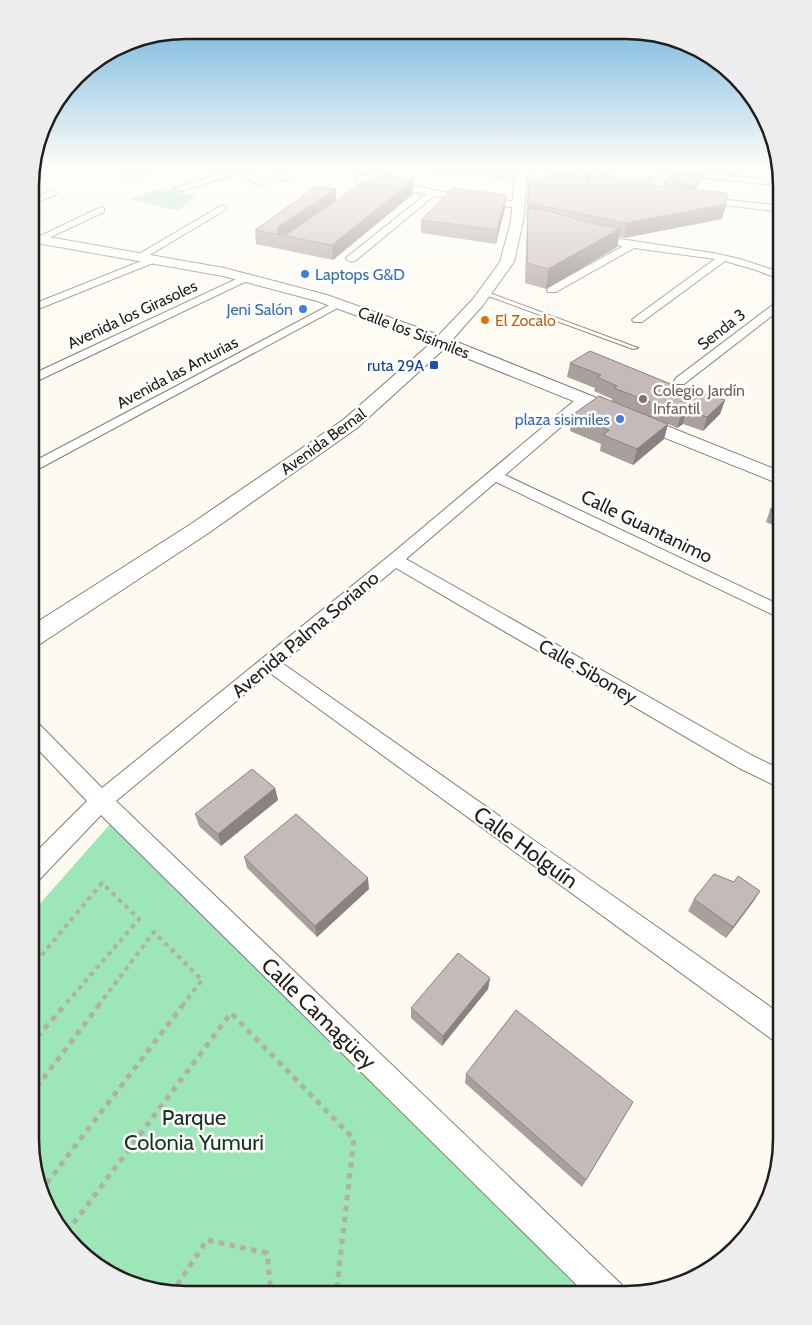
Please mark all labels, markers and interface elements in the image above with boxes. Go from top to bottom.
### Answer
place label: Laptops G&D [315,265,405,284]
marker: Laptops G&D [299,268,311,280]
street label: Avenida los Girasoles [64,276,200,353]
place label: Jeni Salón [226,300,293,319]
street label: Calle los Sisimiles [355,302,473,363]
marker: Jeni Salón [297,303,309,315]
street label: Senda 3 [694,305,749,354]
place label: El Zocalo [495,311,556,330]
marker: El Zocalo [479,314,491,326]
street label: Avenida las Anturias [113,332,241,412]
place label: ruta 29A [367,356,424,375]
marker: ruta 29A [428,359,440,371]
place label: Colegio Jardín Infantil [653,381,745,418]
marker: Colegio Jardín Infantil [637,393,649,405]
street label: Avenida Bernal [277,404,370,479]
place label: plaza sisimiles [515,410,610,429]
marker: plaza sisimiles [614,413,626,425]
street label: Calle Guantanimo [577,485,716,568]
street label: Avenida Palma Soriano [227,566,383,703]
street label: Calle Siboney [535,634,641,709]
street label: Calle Holguín [468,800,583,894]
street label: Calle Camagüey [256,952,382,1075]
park label: Parque Colonia Yumuri [124,1104,264,1156]

